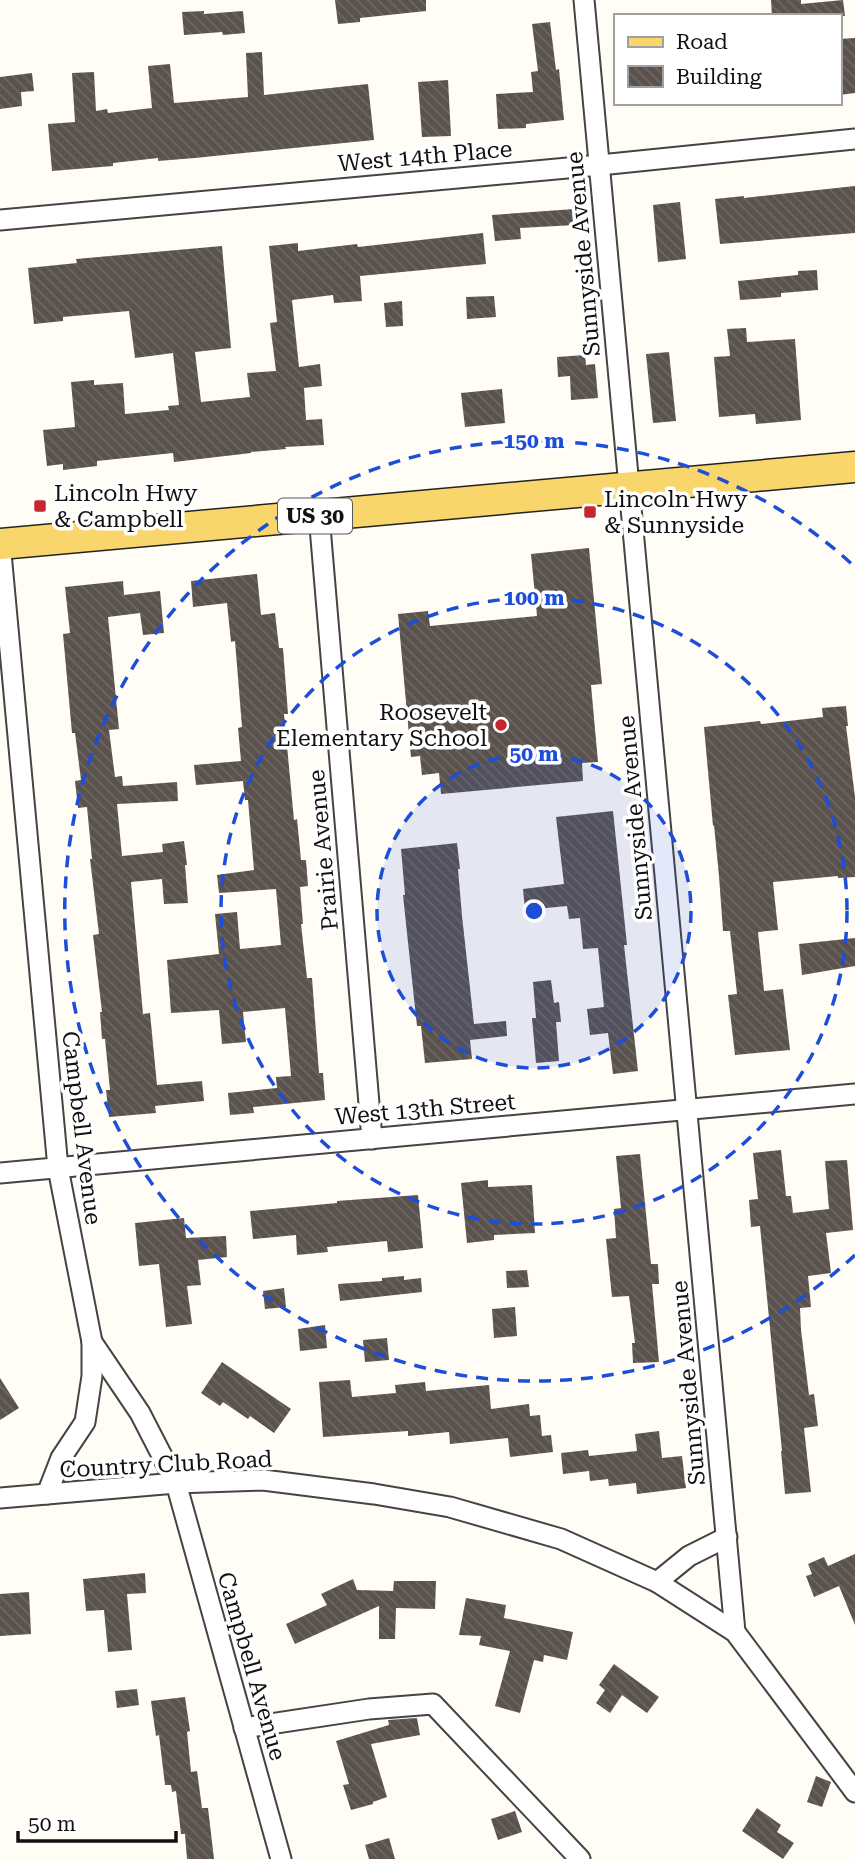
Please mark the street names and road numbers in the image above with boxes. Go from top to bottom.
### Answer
street label: West 14th Place [337,135,513,178]
street label: Sunnyside Avenue [561,150,606,357]
road number: US 30 [278,498,352,534]
street label: Sunnyside Avenue [613,714,658,921]
street label: Prairie Avenue [303,768,344,932]
street label: Campbell Avenue [56,1030,107,1226]
street label: West 13th Street [334,1088,517,1131]
street label: Sunnyside Avenue [666,1279,711,1486]
street label: Country Club Road [59,1445,273,1484]
street label: Campbell Avenue [212,1569,291,1763]

